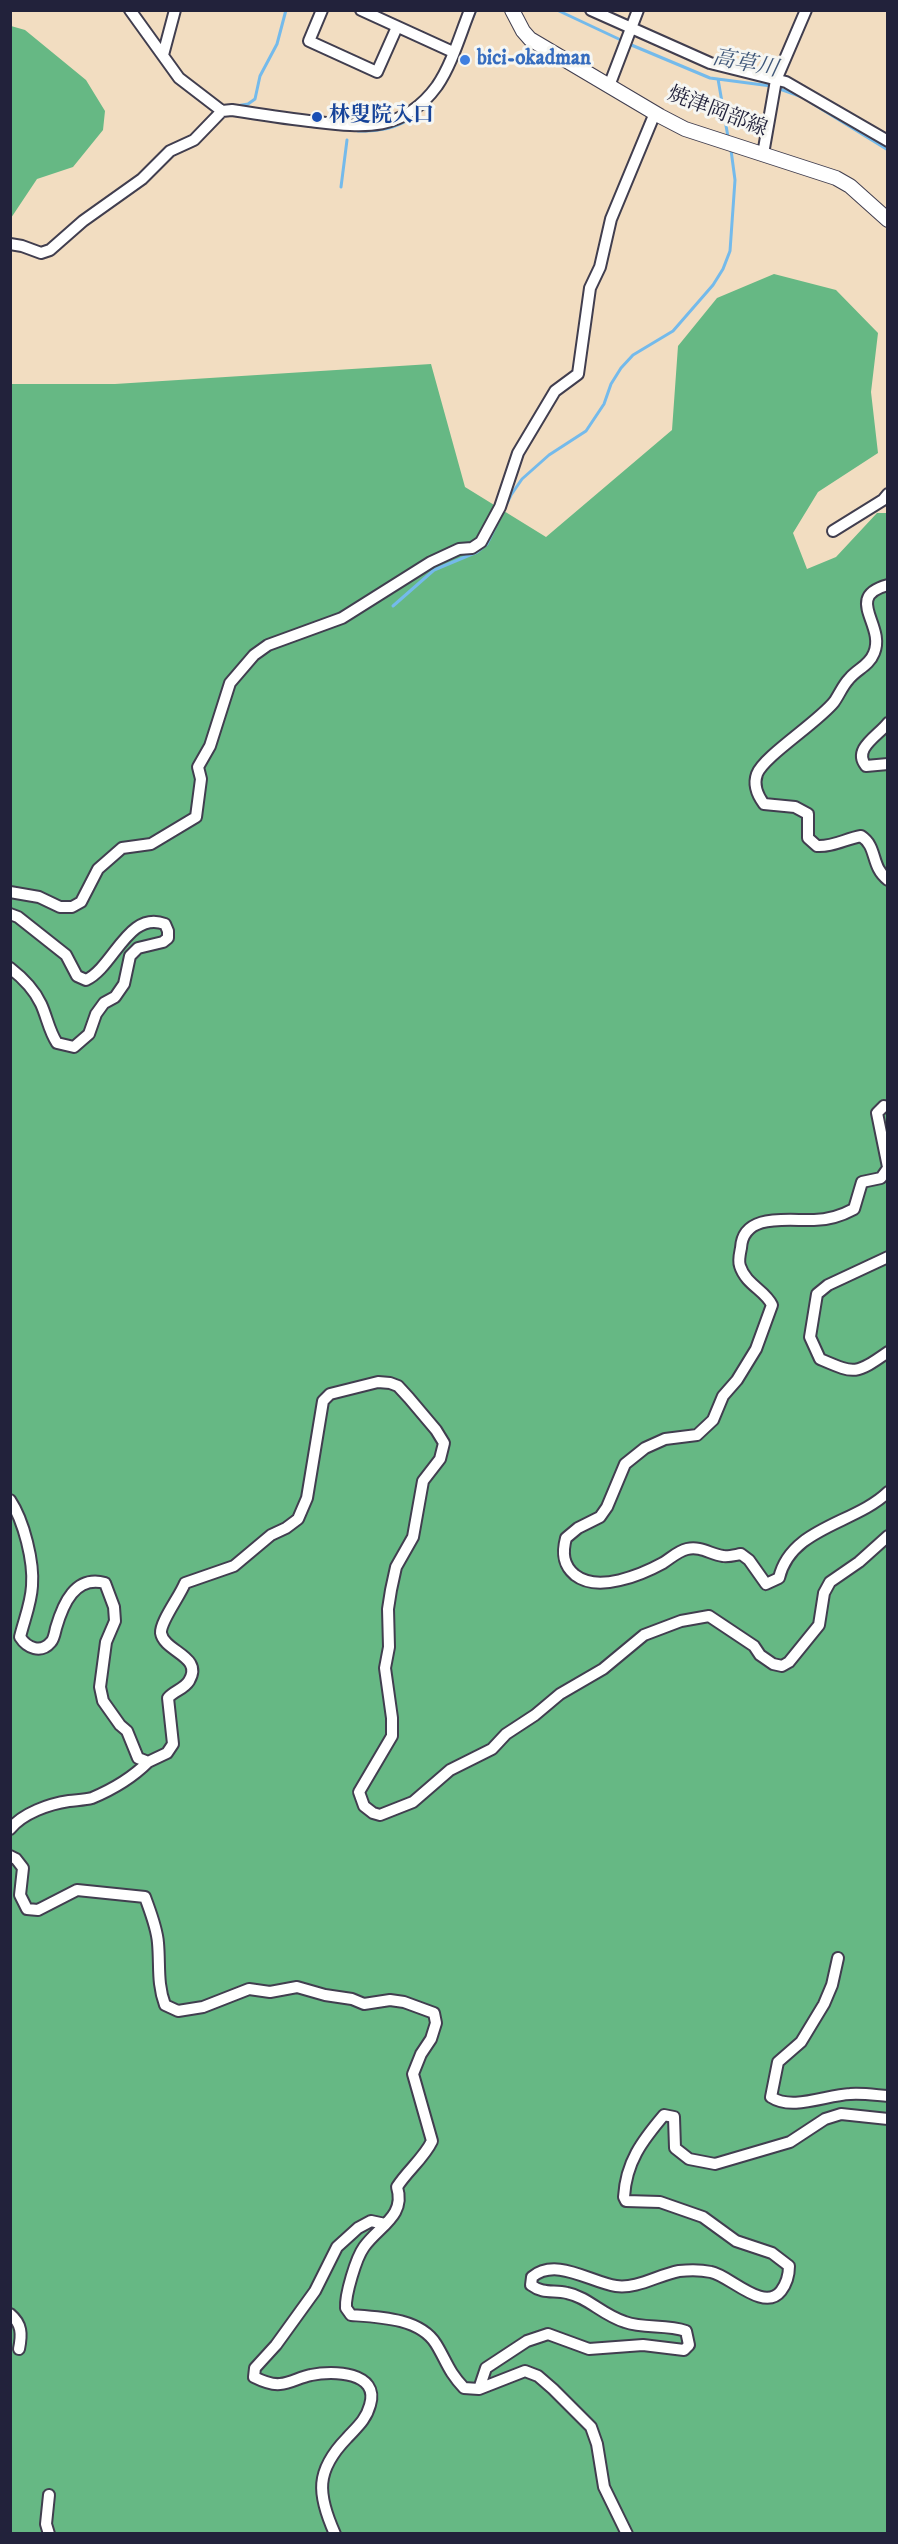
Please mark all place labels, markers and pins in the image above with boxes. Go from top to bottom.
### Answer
place label: bici-okadman [477,47,591,73]
marker: bici-okadman [458,53,472,67]
place label: 林叟院入口 [329,104,434,130]
marker: 林叟院入口 [310,110,324,124]

